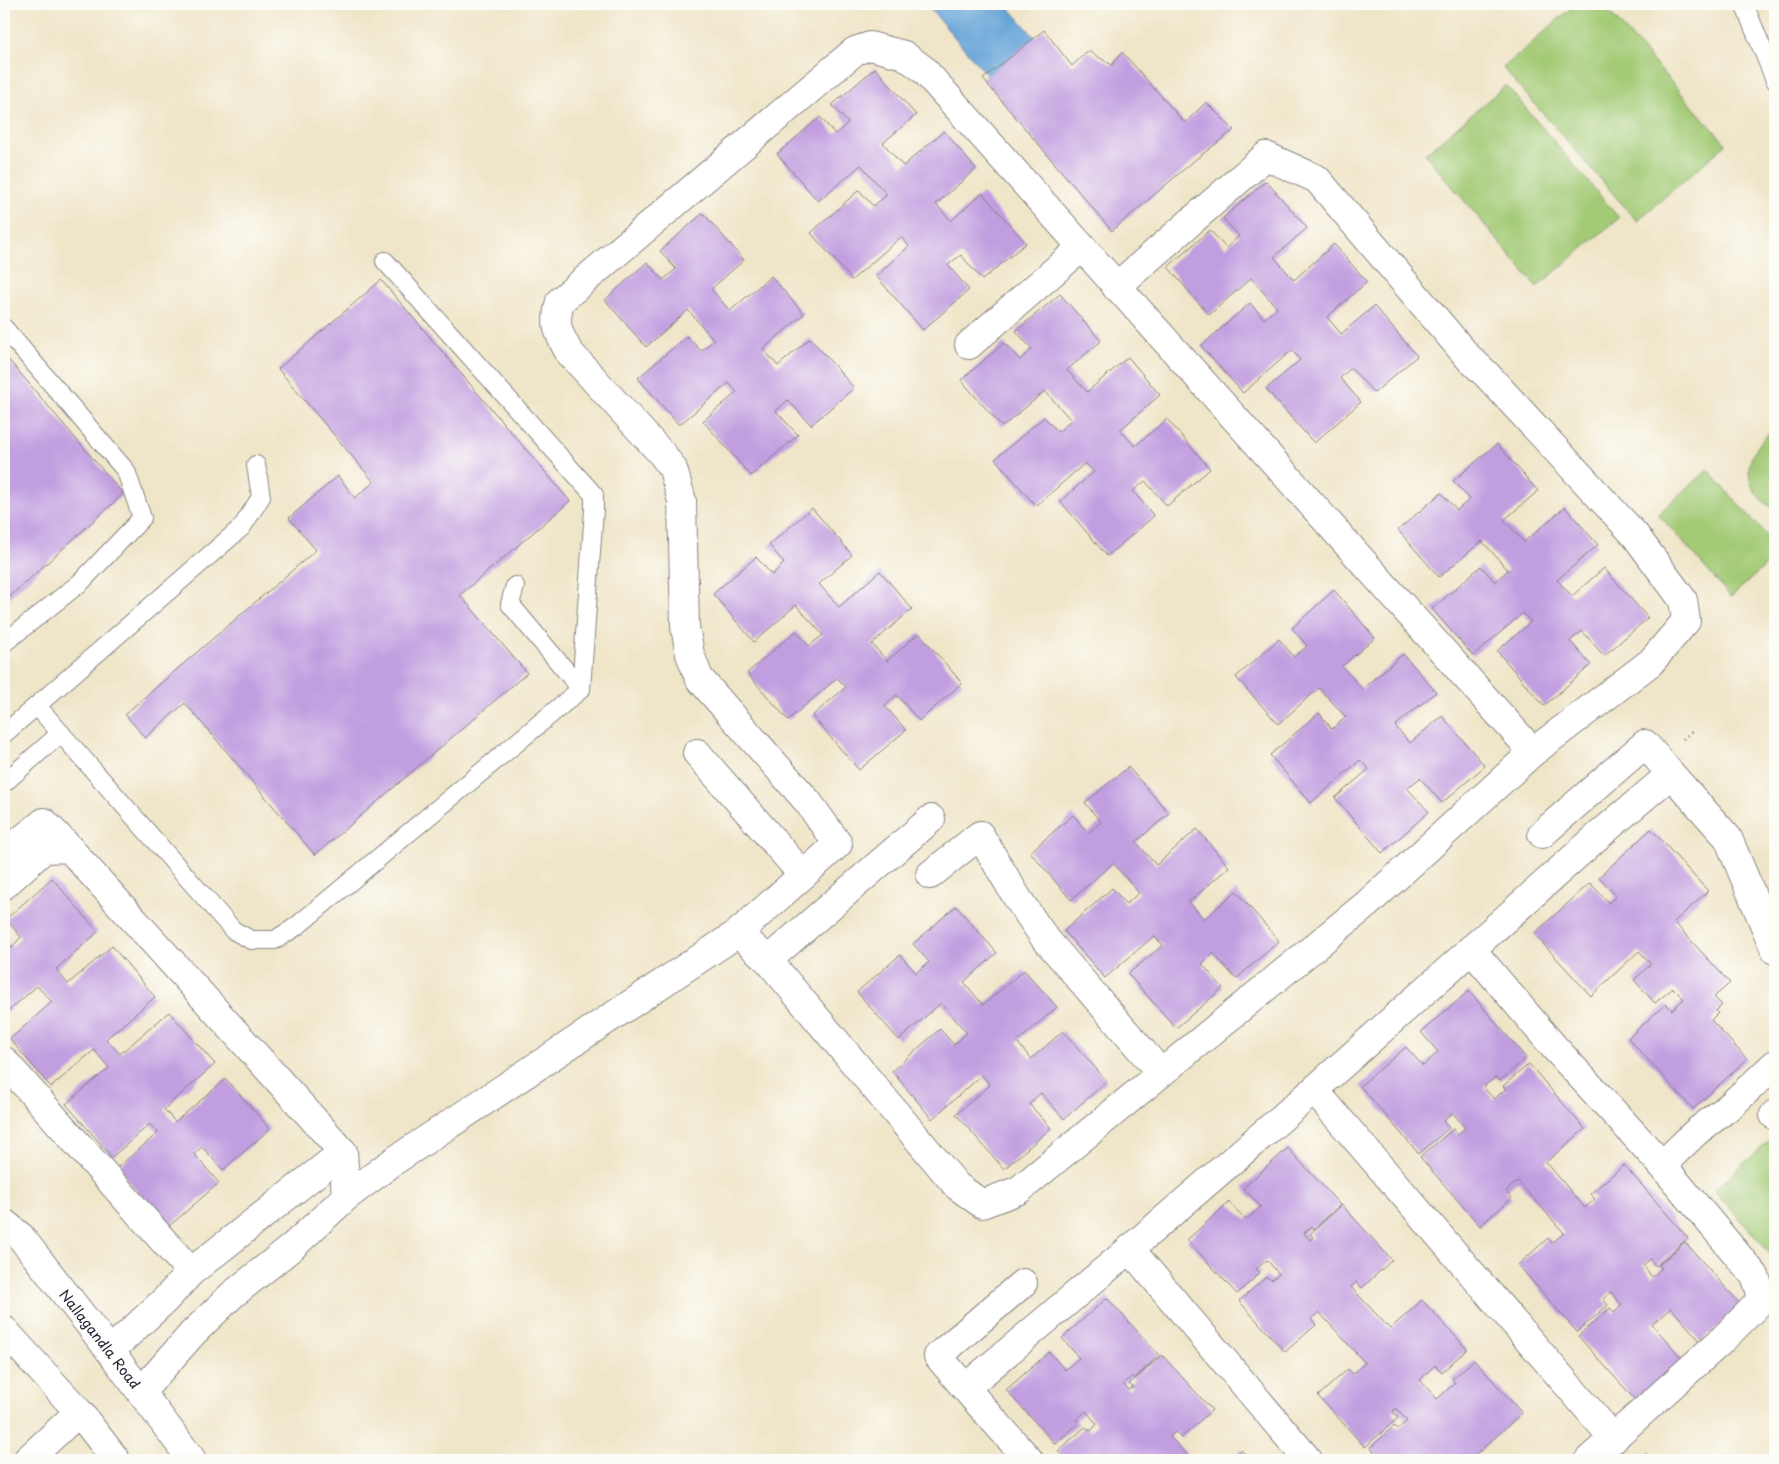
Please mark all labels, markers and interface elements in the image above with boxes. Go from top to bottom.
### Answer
street label: Nallagandla Road [55,1285,145,1393]

